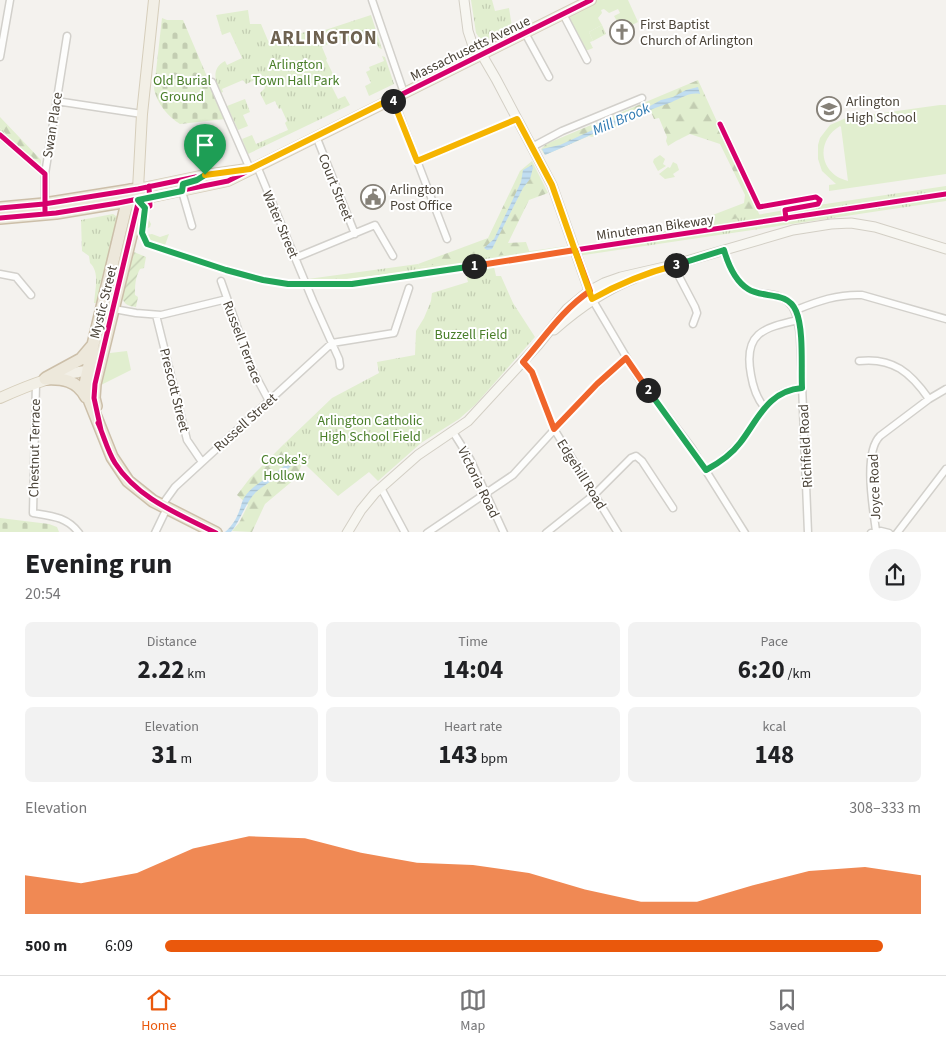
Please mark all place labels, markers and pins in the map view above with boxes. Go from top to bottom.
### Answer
place label: First Baptist Church of Arlington [640,15,753,51]
church icon: First Baptist Church of Arlington [609,19,635,45]
pin: 4 [380,88,406,114]
place label: Arlington High School [846,92,917,128]
school or university icon: Arlington High School [816,96,842,122]
pin [184,124,226,175]
place label: Arlington Post Office [390,180,452,216]
public building icon: Arlington Post Office [360,184,386,210]
pin: 3 [664,252,688,278]
pin: 1 [462,254,486,278]
pin: 2 [636,378,660,402]

